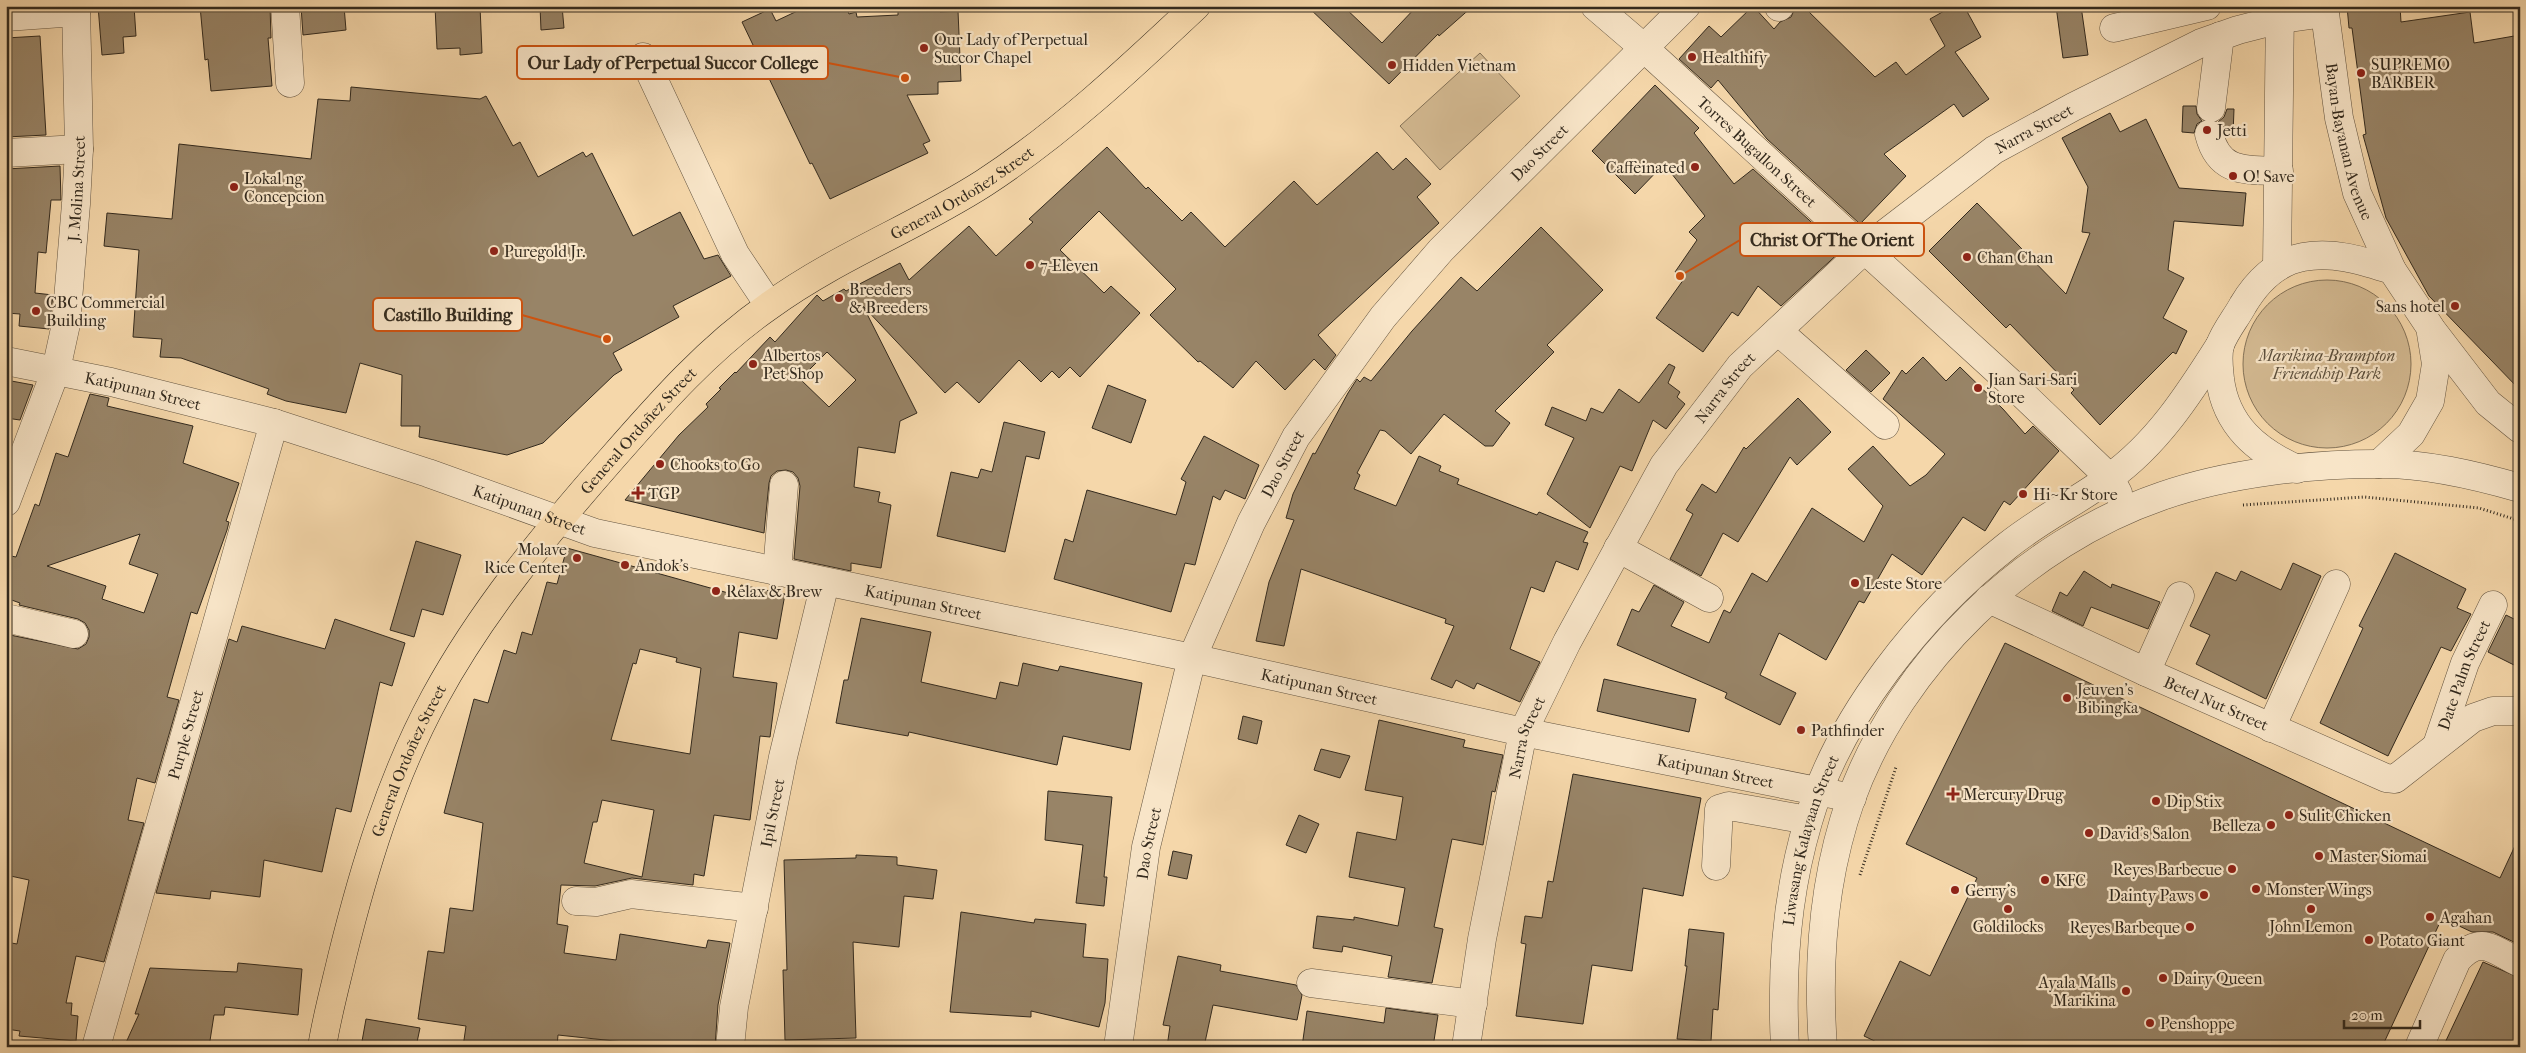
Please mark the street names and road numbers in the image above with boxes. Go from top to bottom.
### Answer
street label: Bayan-Bayanan Avenue [2322,62,2377,223]
street label: Torres Bugallon Street [1694,92,1821,211]
street label: Narra Street [1991,99,2076,157]
street label: Dao Street [1506,120,1572,185]
street label: J. Molina Street [63,135,89,244]
street label: General Ordoñez Street [887,142,1037,243]
street label: Narra Street [1690,347,1759,427]
street label: General Ordoñez Street [576,363,700,498]
street label: Katipunan Street [83,367,203,414]
street label: Dao Street [1257,426,1308,500]
street label: Katipunan Street [470,480,589,539]
street label: Katipunan Street [863,580,984,623]
street label: Date Palm Street [2433,616,2494,732]
street label: Katipunan Street [1259,664,1380,709]
street label: Betel Nut Street [2161,672,2272,734]
street label: General Ordoñez Street [367,681,450,839]
street label: Purple Street [163,687,207,782]
street label: Narra Street [1505,693,1549,780]
street label: Katipunan Street [1655,750,1776,792]
street label: Liwasang Kalayaan Street [1778,751,1842,927]
street label: Ipil Street [756,777,788,849]
street label: Dao Street [1132,805,1165,881]

